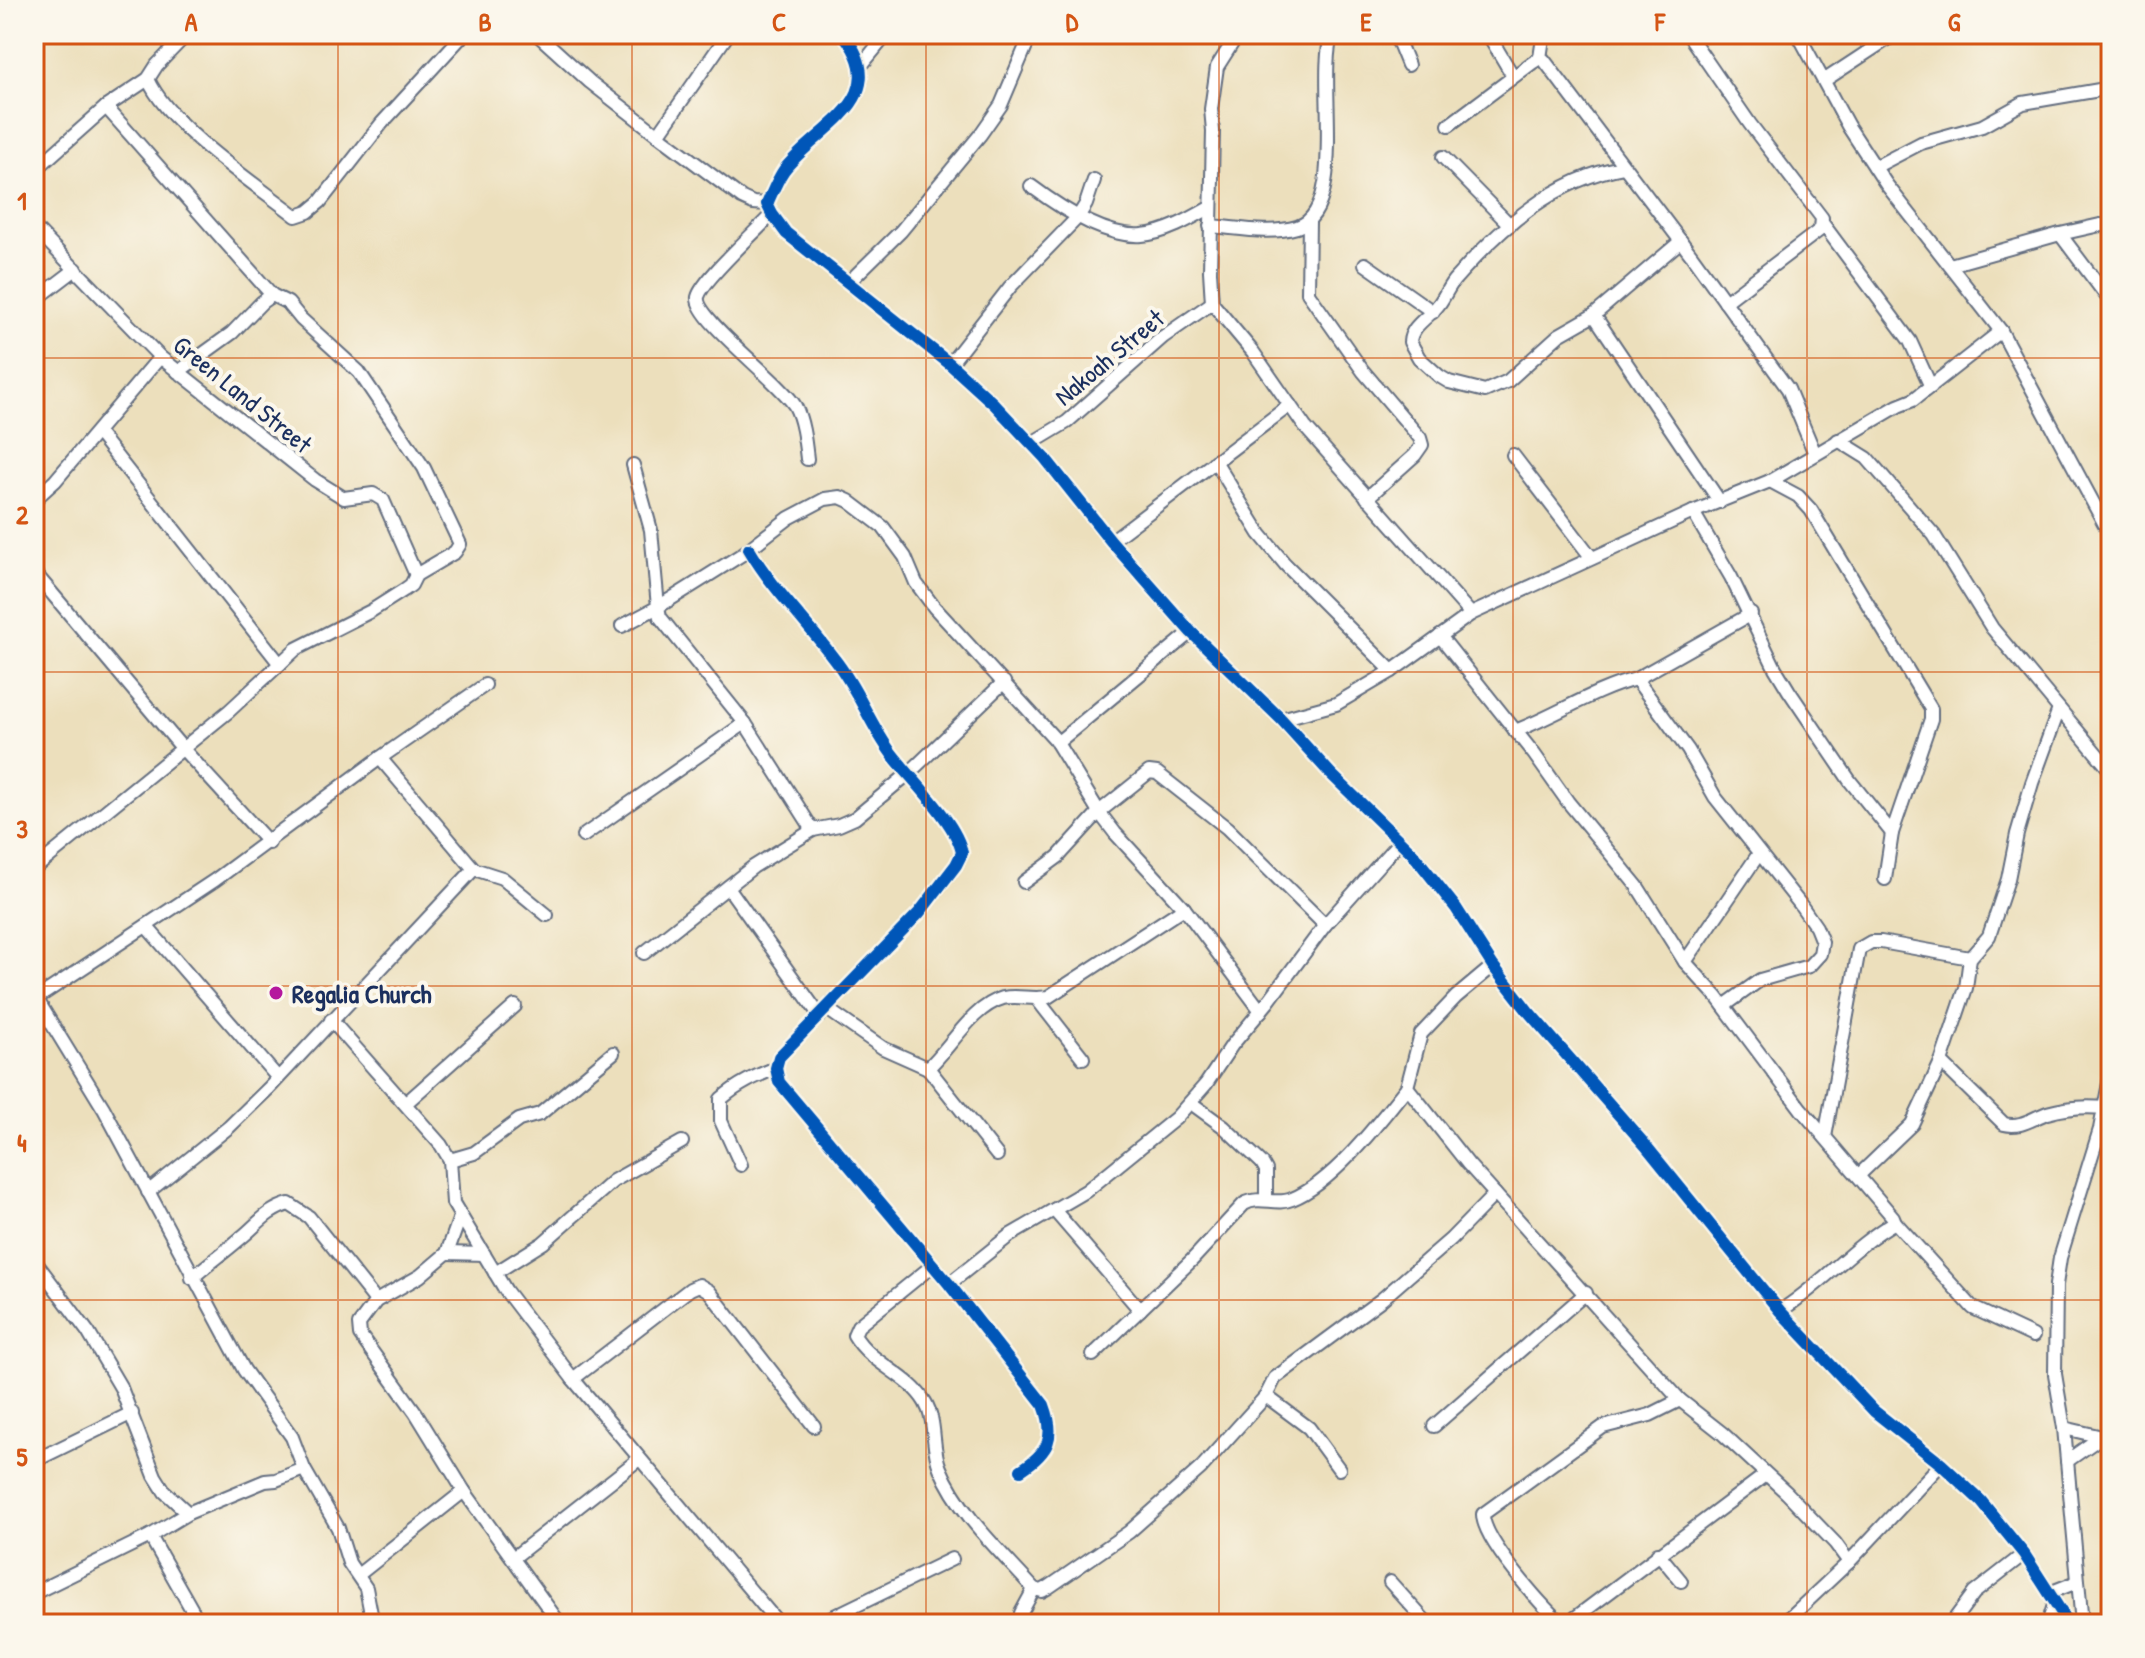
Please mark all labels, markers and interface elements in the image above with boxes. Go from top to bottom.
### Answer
text: A [185,4,198,39]
text: B [478,4,492,39]
text: C [772,4,786,39]
text: D [1066,4,1079,39]
text: E [1360,4,1372,39]
text: F [1654,4,1666,39]
text: G [1948,4,1961,39]
text: 1 [17,183,27,218]
street label: Nakoah Street [1047,300,1172,413]
street label: Green Land Street [166,327,321,461]
text: 2 [16,497,29,532]
text: 3 [16,811,28,846]
place label: Regalia Church [292,976,431,1012]
marker: Regalia Church [267,984,285,1002]
text: 4 [17,1125,27,1160]
text: 5 [17,1439,28,1474]

